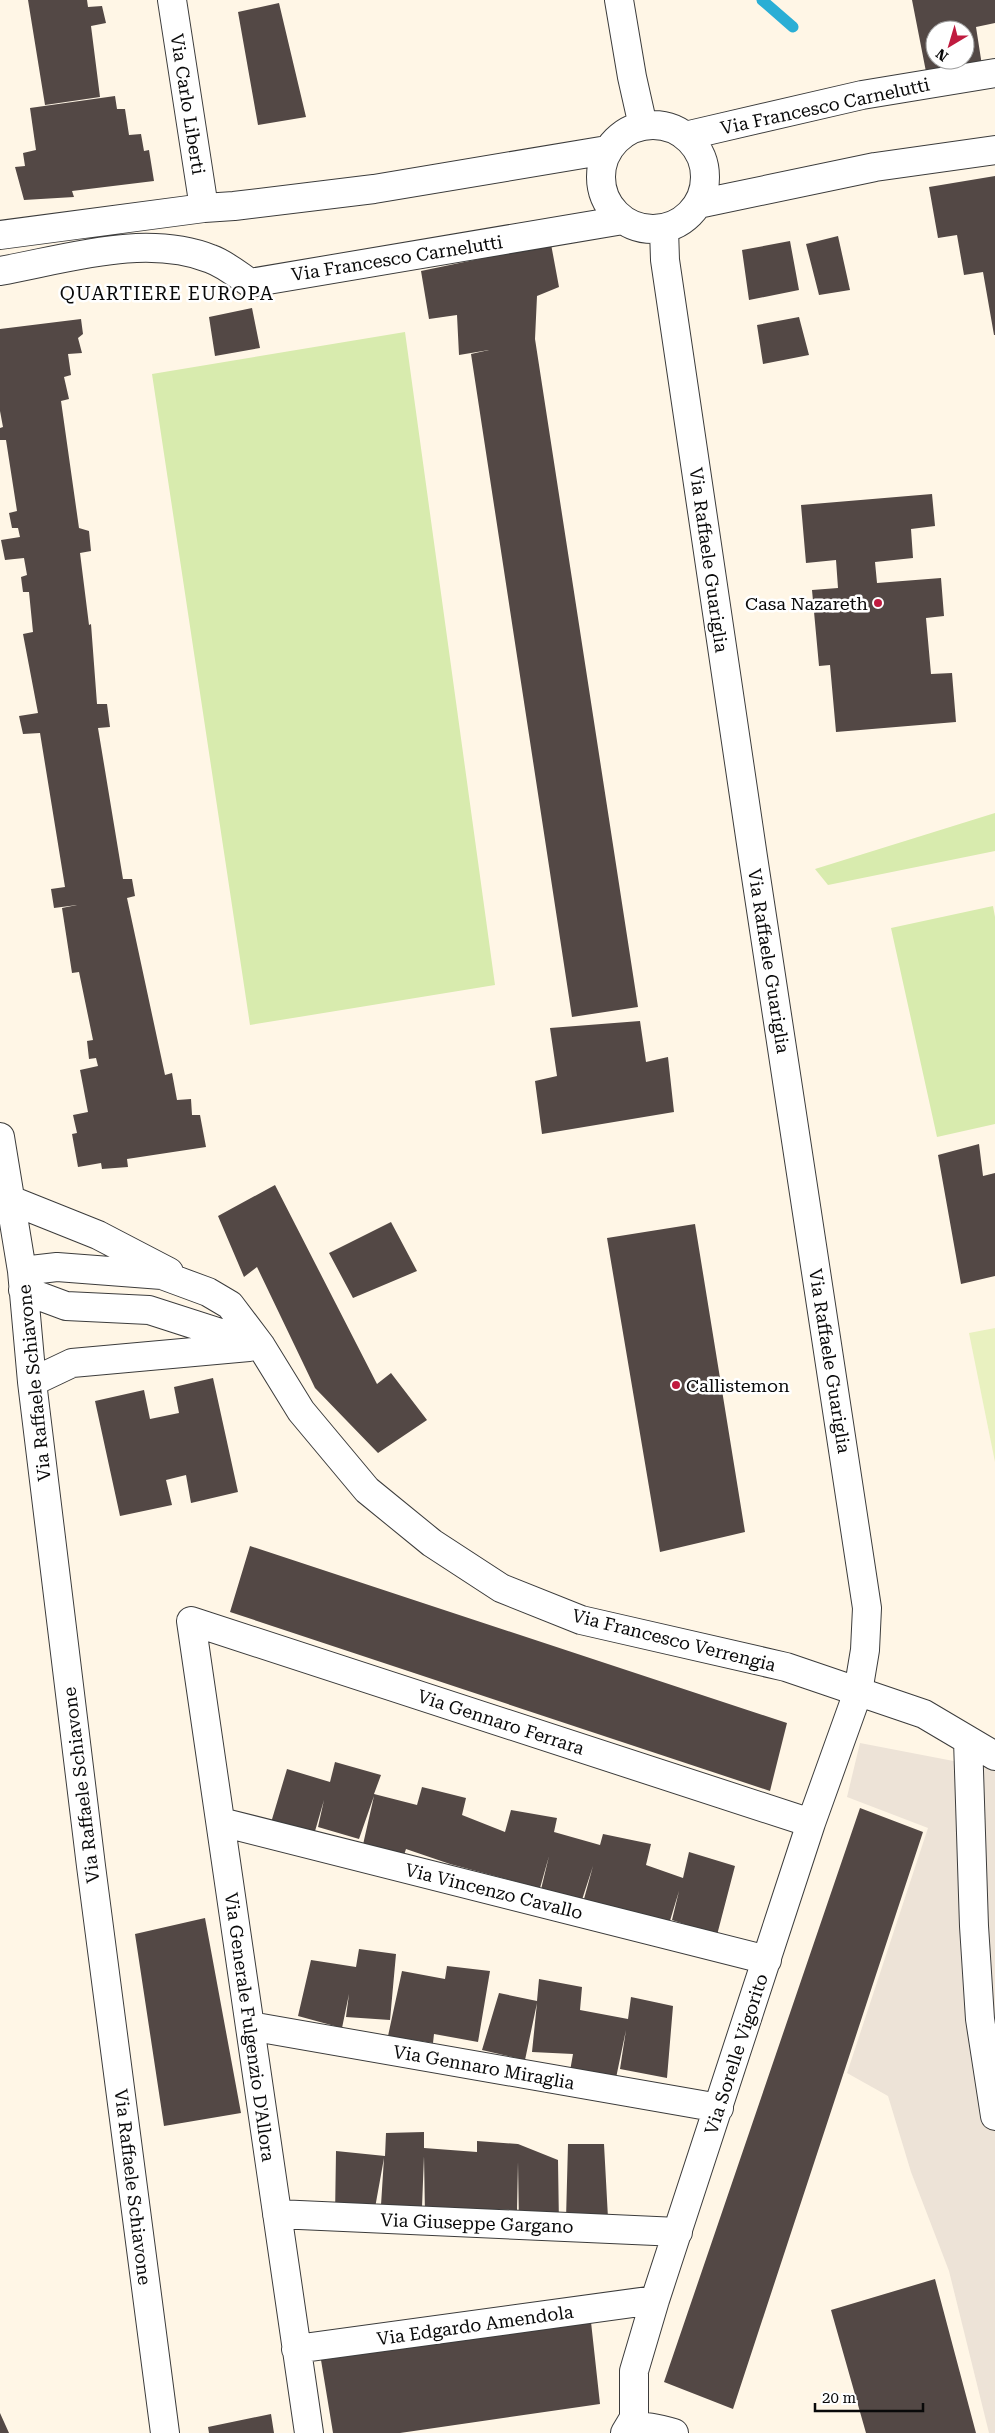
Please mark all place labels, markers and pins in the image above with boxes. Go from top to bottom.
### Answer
place label: Casa Nazareth [745,593,868,614]
marker: Casa Nazareth [872,597,884,609]
place label: Callistemon [686,1375,790,1396]
marker: Callistemon [670,1379,682,1391]

